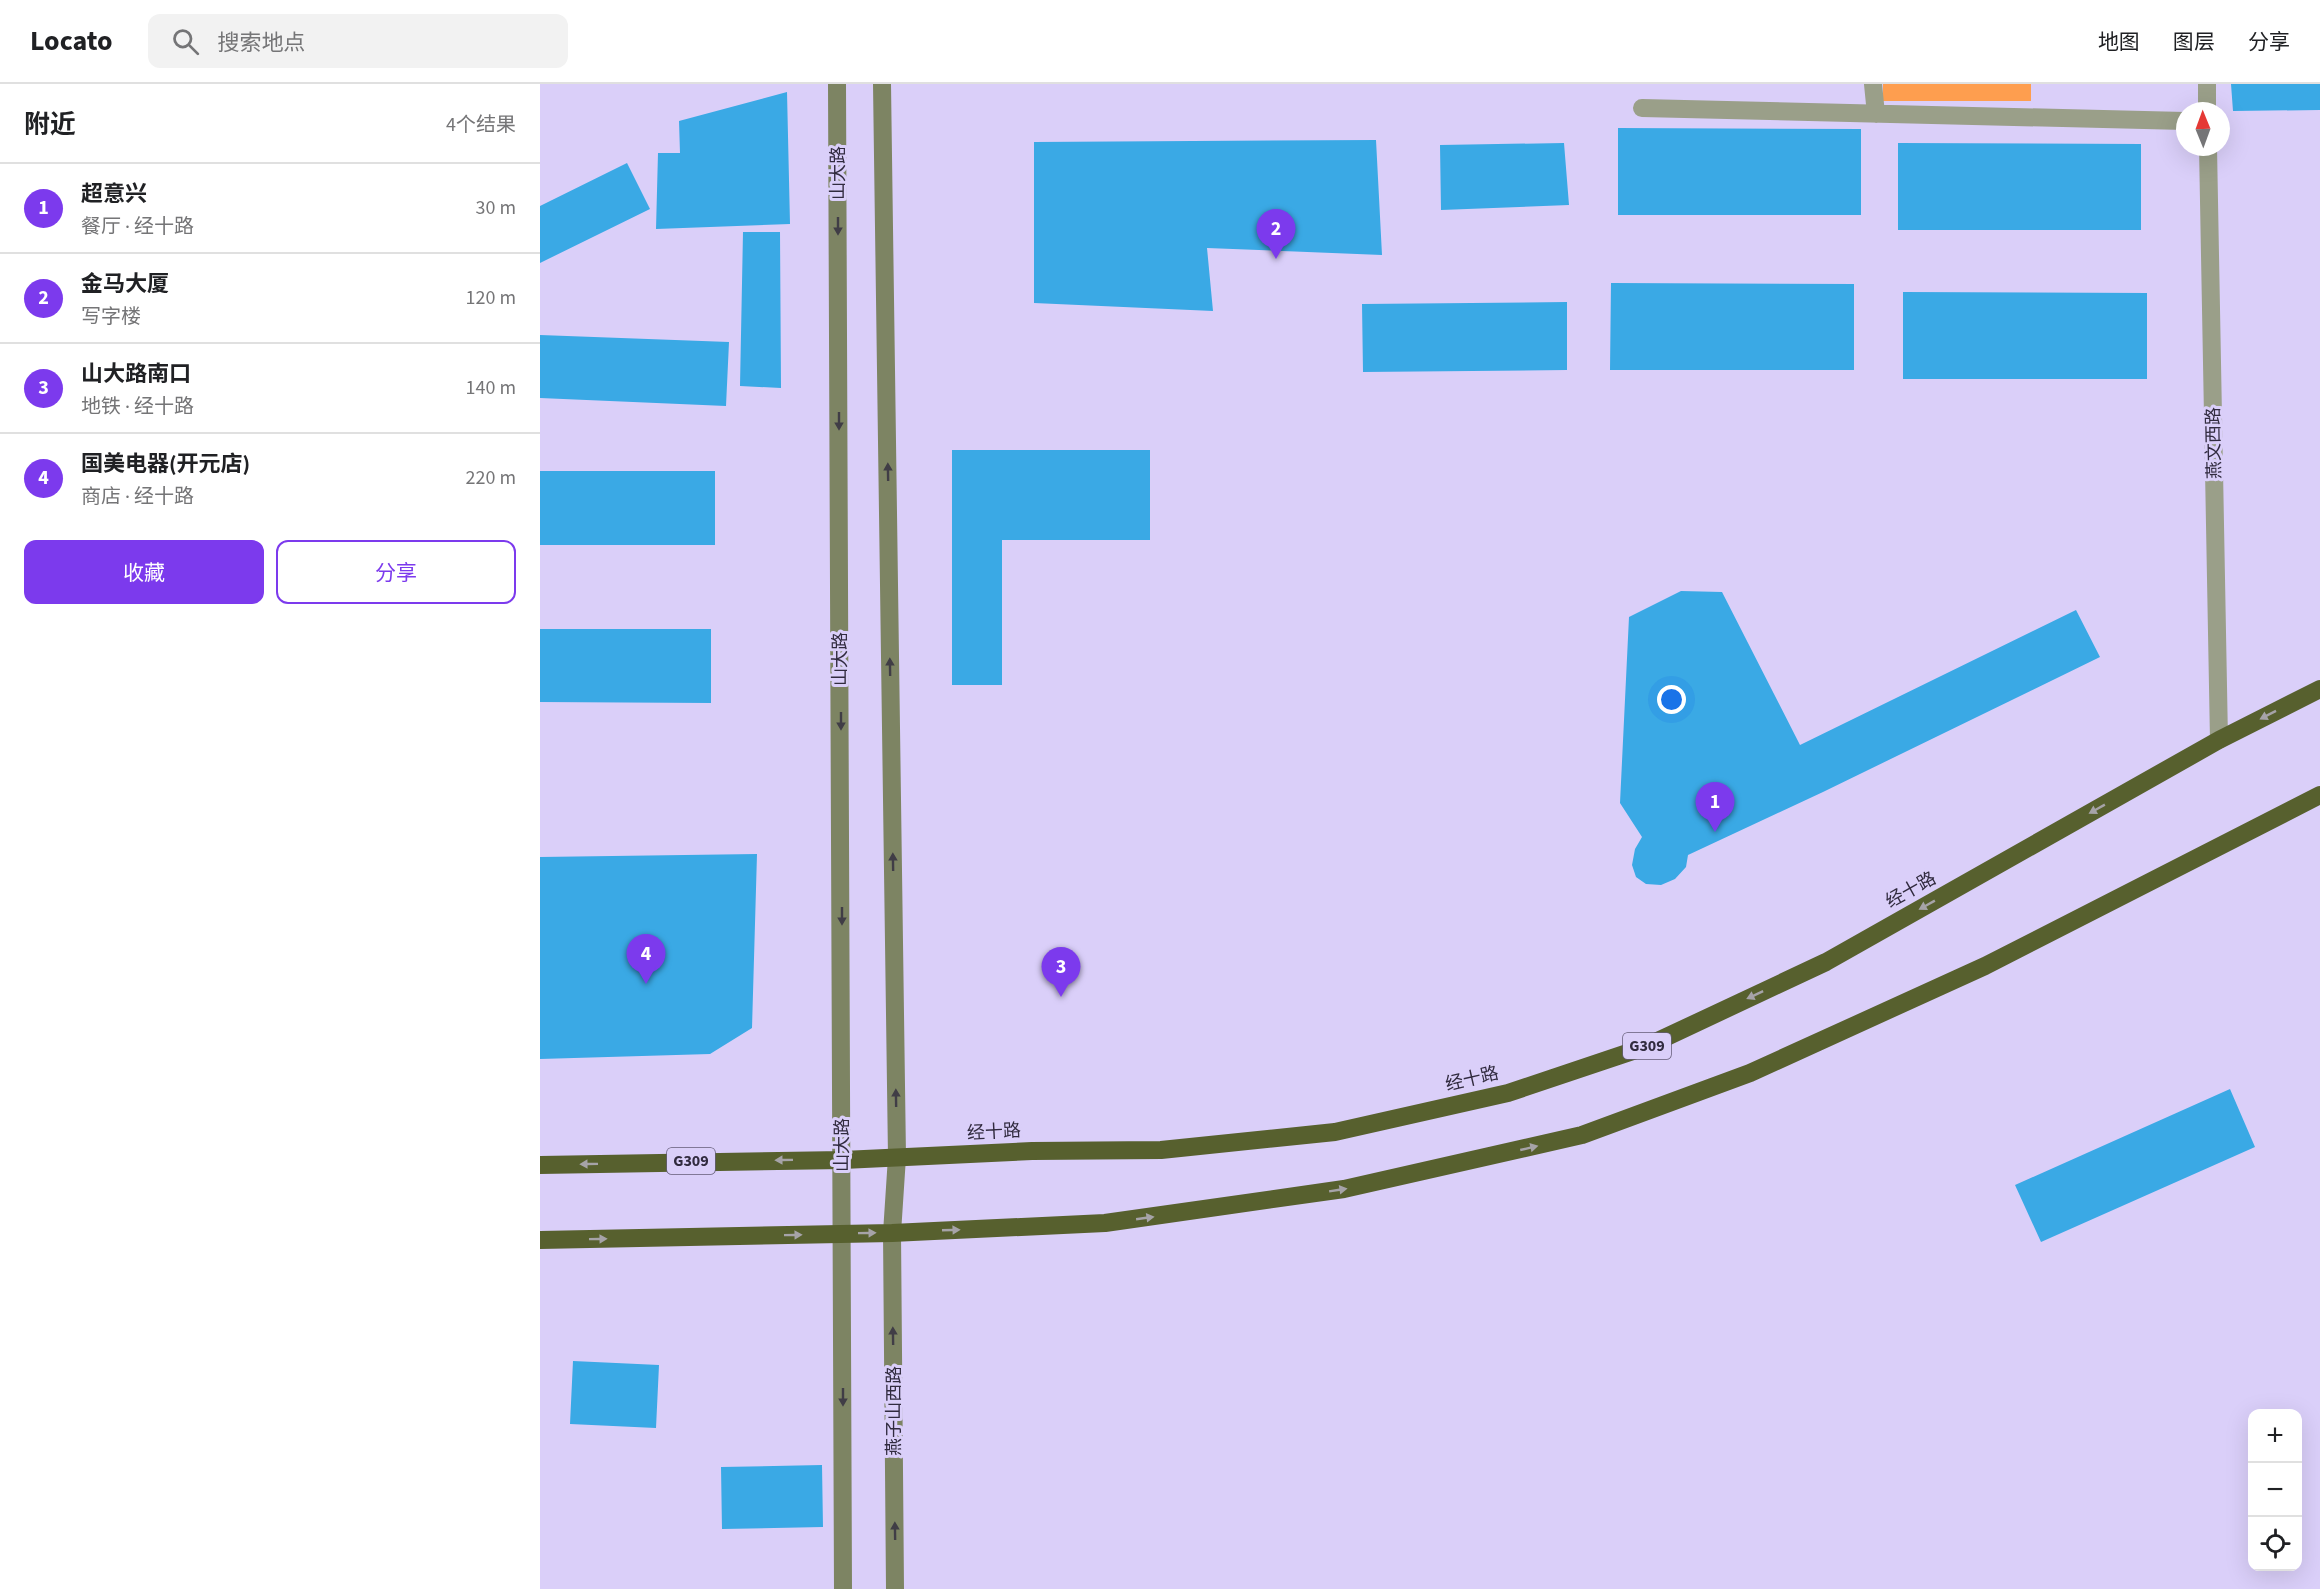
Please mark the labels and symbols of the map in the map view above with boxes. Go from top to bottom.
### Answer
north arrow [2176,102,2230,156]
street label: 山大路 [826,146,851,200]
pin: 2 [1256,210,1296,259]
one-way arrow [833,217,843,236]
street label: 燕文西路 [2201,407,2227,479]
one-way arrow [834,412,844,431]
one-way arrow [883,462,892,481]
street label: 山大路 [828,632,853,686]
one-way arrow [885,657,895,676]
your location [1657,685,1686,714]
one-way arrow [2259,710,2276,720]
one-way arrow [836,712,846,731]
pin: 1 [1696,782,1734,832]
one-way arrow [2088,804,2105,814]
one-way arrow [888,852,898,871]
street label: 经十路 [1881,866,1941,914]
one-way arrow [1918,900,1935,910]
one-way arrow [837,907,847,926]
pin: 4 [626,934,666,984]
pin: 3 [1042,948,1080,997]
one-way arrow [1746,991,1763,1000]
road number: G309 [1623,1033,1671,1059]
street label: 经十路 [1443,1061,1501,1097]
one-way arrow [891,1089,901,1108]
street label: 山大路 [830,1118,855,1172]
street label: 经十路 [966,1118,1022,1146]
one-way arrow [1519,1142,1538,1152]
road number: G309 [667,1148,715,1174]
one-way arrow [775,1155,794,1165]
one-way arrow [580,1159,599,1168]
one-way arrow [1329,1186,1348,1195]
one-way arrow [1136,1213,1155,1222]
one-way arrow [941,1226,960,1235]
one-way arrow [857,1229,876,1238]
one-way arrow [784,1230,803,1240]
one-way arrow [589,1234,608,1244]
one-way arrow [889,1326,898,1345]
street label: 燕子山西路 [882,1366,907,1456]
one-way arrow [838,1388,847,1407]
one-way arrow [890,1521,900,1540]

